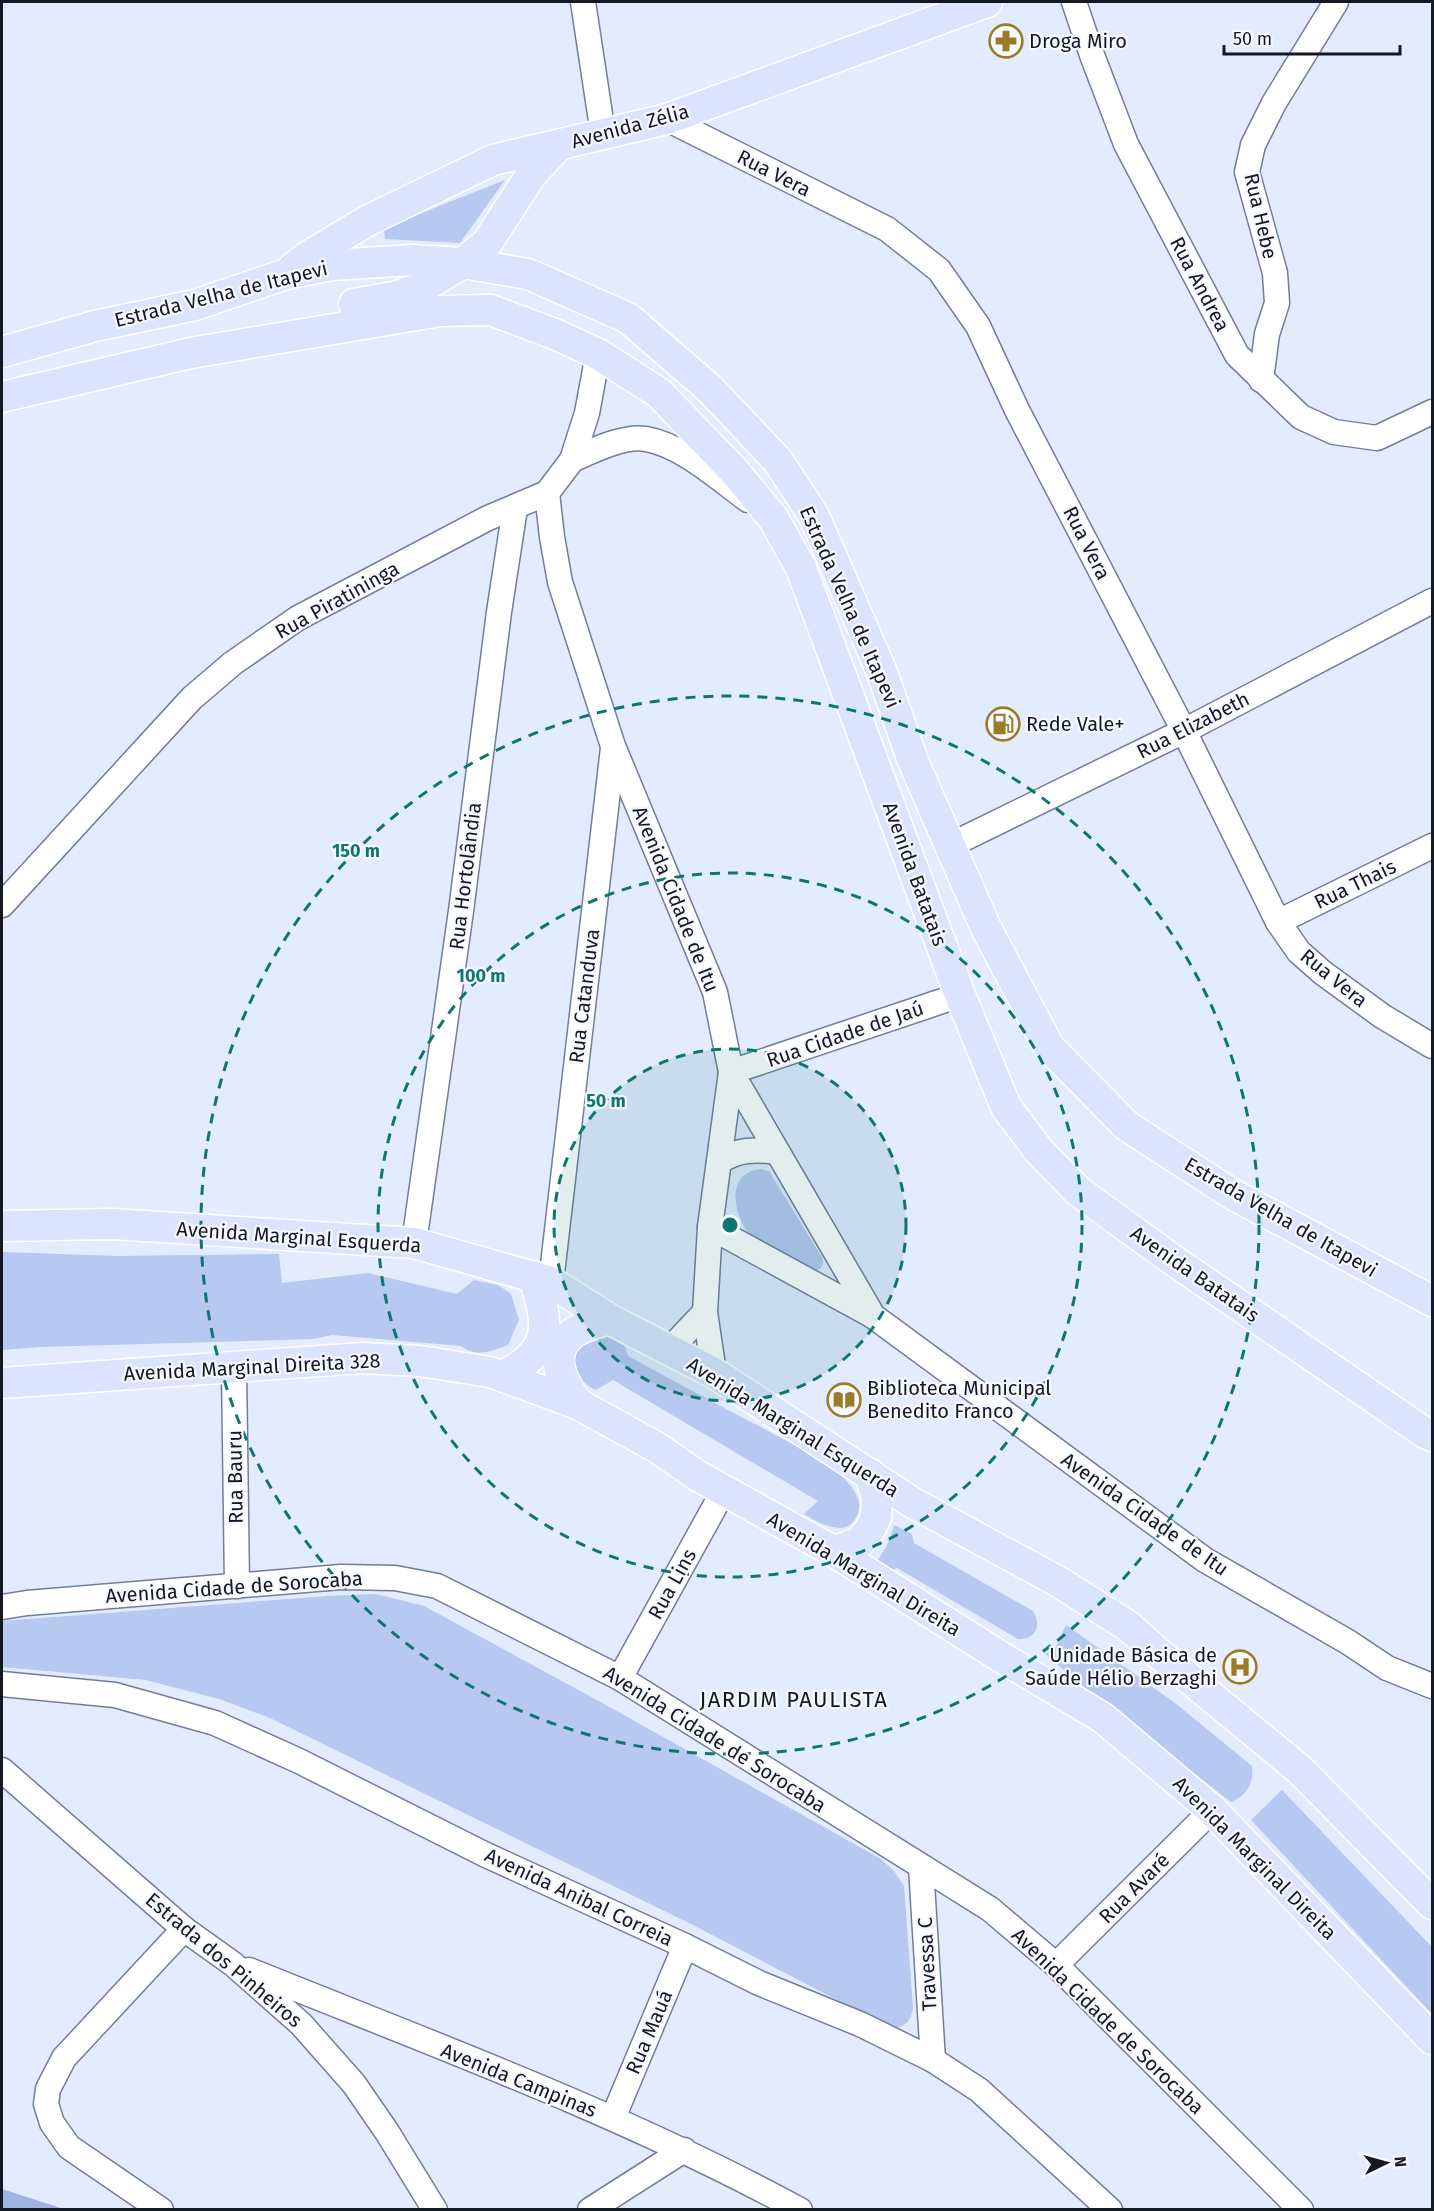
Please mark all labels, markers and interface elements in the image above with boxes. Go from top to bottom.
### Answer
scale bar [1224,18,1400,56]
pharmacy icon: Droga Miro [988,23,1024,59]
text: 50 m [1233,28,1272,50]
place label: Droga Miro [1029,29,1127,53]
street label: Avenida Zélia [569,99,691,153]
street label: Rua Vera [733,144,815,202]
street label: Rua Hebe [1239,171,1283,261]
street label: Rua Andrea [1165,233,1235,335]
street label: Estrada Velha de Itapevi [112,256,330,332]
street label: Estrada Velha de Itapevi [795,502,905,712]
street label: Rua Vera [1058,502,1116,584]
street label: Rua Piratininga [271,556,403,644]
street label: Rua Elizabeth [1133,686,1253,764]
fuel station icon: Rede Vale+ [985,706,1021,742]
place label: Rede Vale+ [1026,712,1125,736]
street label: Avenida Batatais [878,799,952,949]
street label: Rua Hortolândia [444,801,486,951]
street label: Avenida Cidade de Itu [628,803,724,995]
text: 150 m [332,840,380,862]
street label: Rua Thais [1310,854,1400,914]
street label: Rua Catanduva [564,927,604,1065]
street label: Rua Vera [1296,944,1372,1012]
text: 100 m [457,965,505,987]
street label: Rua Cidade de Jaú [763,996,927,1072]
text: 50 m [586,1090,626,1112]
street label: Estrada Velha de Itapevi [1180,1152,1382,1282]
centre of rings [720,1215,740,1235]
street label: Avenida Marginal Esquerda [176,1216,422,1258]
street label: Avenida Batatais [1126,1221,1264,1327]
street label: Avenida Marginal Direita 328 [123,1348,381,1386]
street label: Avenida Marginal Esquerda [683,1352,903,1502]
place label: Biblioteca Municipal Benedito Franco [867,1376,1051,1423]
library icon: Biblioteca Municipal Benedito Franco [826,1382,862,1418]
street label: Rua Bauru [222,1430,248,1524]
street label: Avenida Cidade de Itu [1057,1447,1233,1581]
street label: Avenida Marginal Direita [763,1507,965,1641]
street label: Rua Lins [643,1545,701,1623]
street label: Avenida Cidade de Sorocaba [105,1566,363,1608]
place label: Unidade Básica de Saúde Hélio Berzaghi [1025,1643,1217,1690]
hospital icon: Unidade Básica de Saúde Hélio Berzaghi [1222,1649,1258,1685]
street label: Avenida Cidade de Sorocaba [599,1661,831,1817]
district label: JARDIM PAULISTA [700,1686,888,1713]
street label: Avenida Marginal Direita [1168,1771,1342,1945]
street label: Avenida Anibal Correia [481,1843,677,1951]
street label: Rua Avaré [1094,1848,1174,1928]
street label: Estrada dos Pinheiros [141,1888,307,2032]
street label: Travessa C [913,1917,941,2011]
street label: Avenida Cidade de Sorocaba [1007,1923,1209,2119]
street label: Rua Mauá [621,1986,677,2078]
street label: Avenida Campinas [438,2038,600,2122]
north arrow [1356,2133,1416,2193]
text: N [1391,2156,1410,2168]

